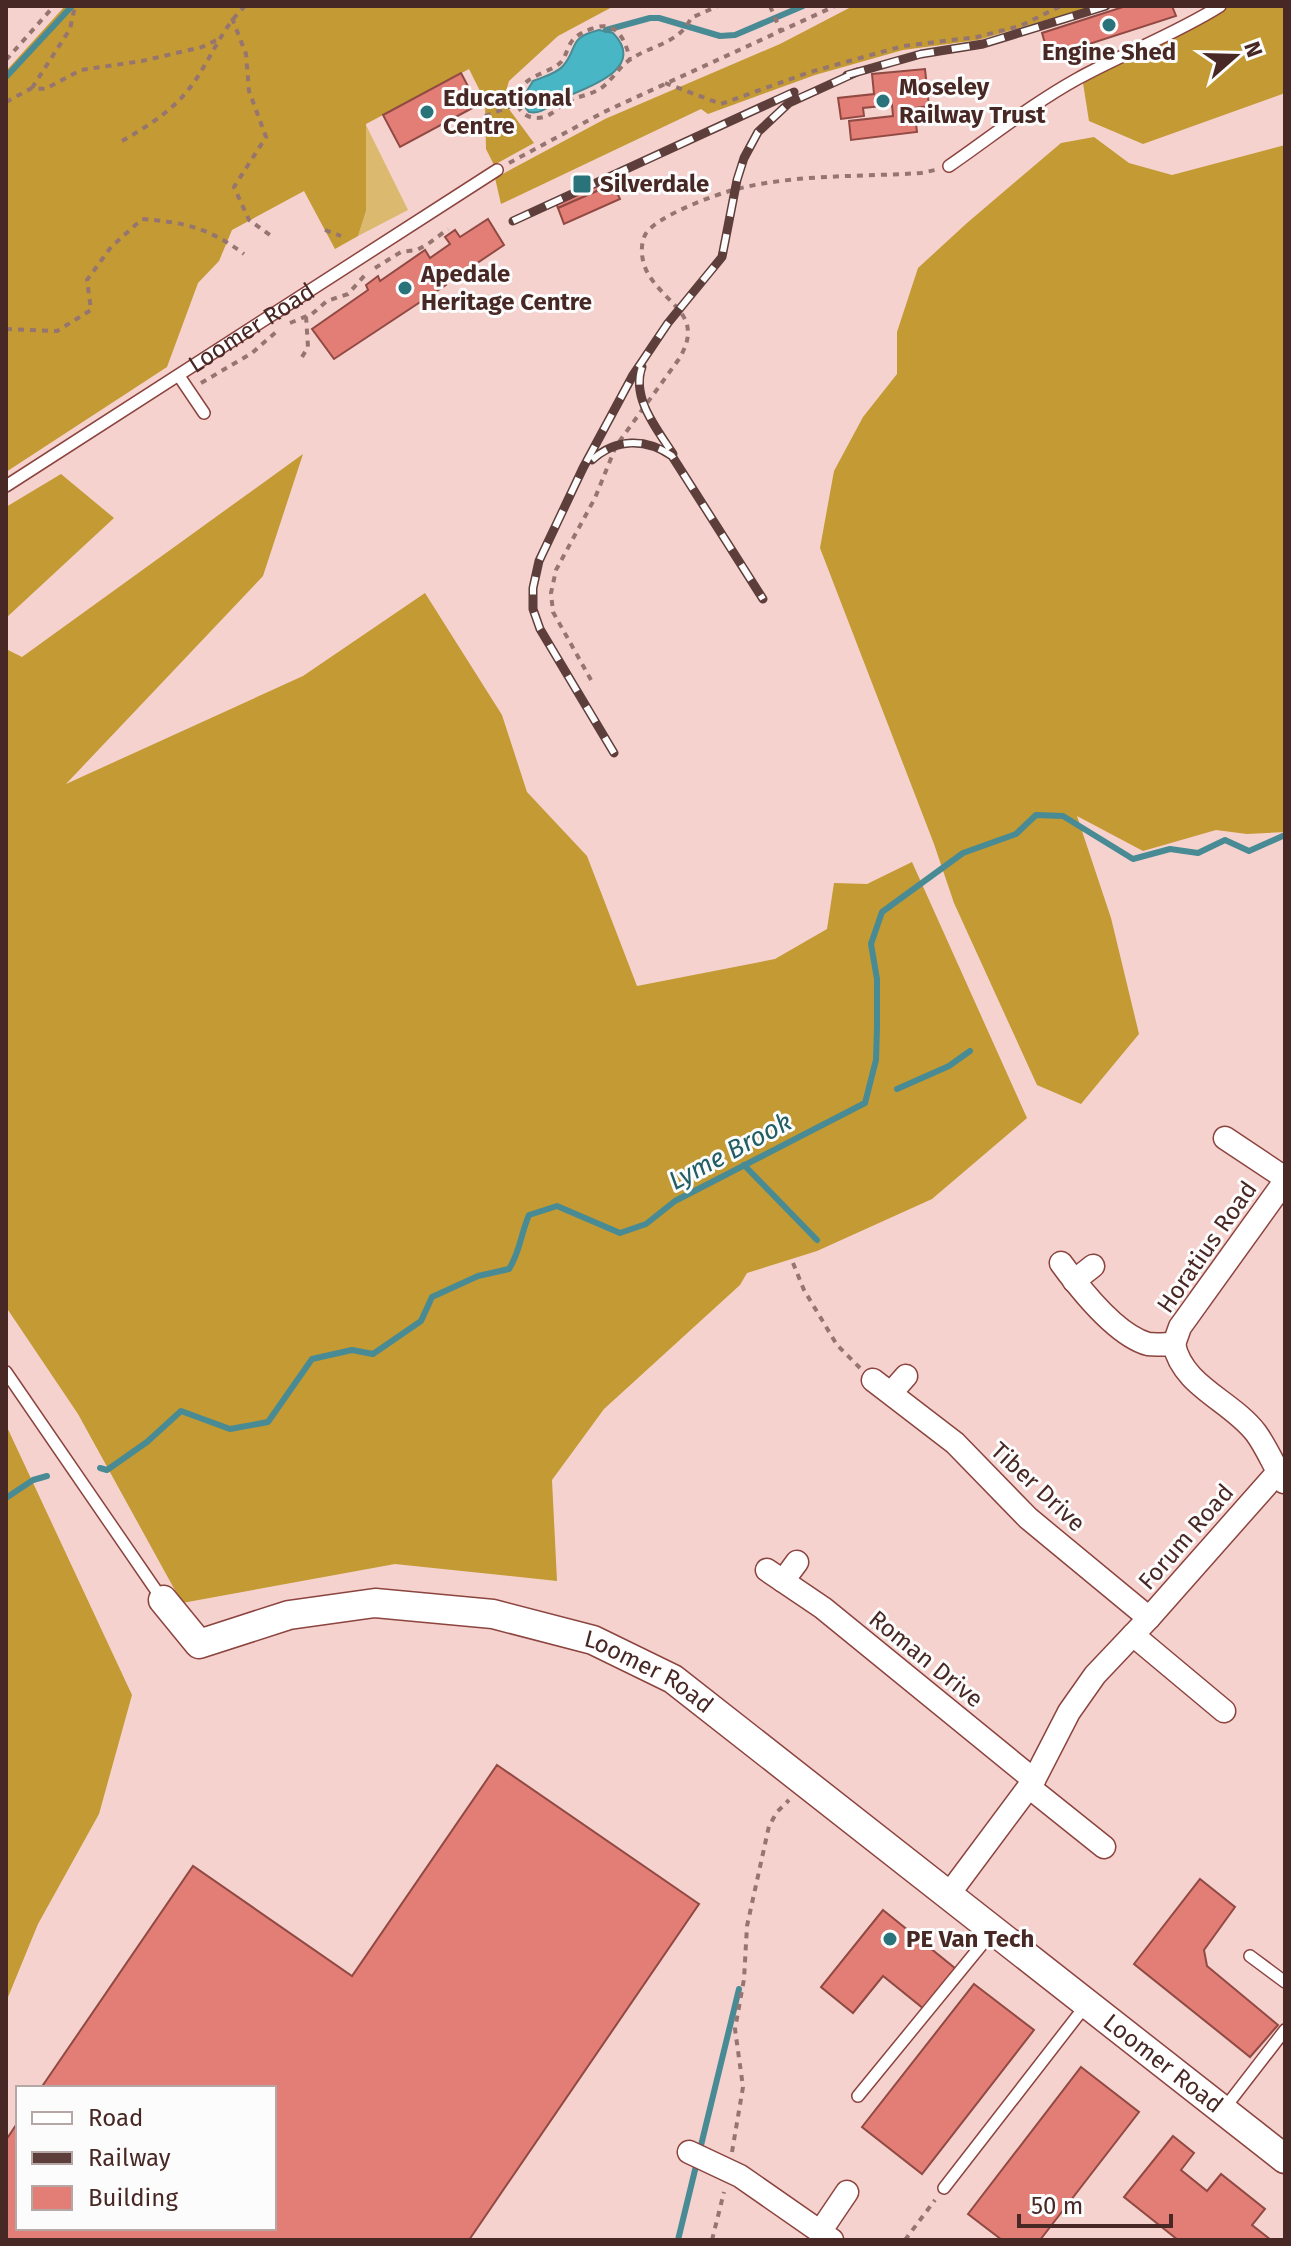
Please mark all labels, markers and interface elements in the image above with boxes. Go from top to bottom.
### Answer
marker: Engine Shed [1100,16,1118,34]
north arrow [1195,16,1275,96]
place label: Engine Shed [1042,38,1176,66]
text: N [1238,38,1269,61]
place label: Moseley Railway Trust [899,73,1046,129]
place label: Educational Centre [443,84,572,140]
marker: Moseley Railway Trust [874,92,892,110]
marker: Educational Centre [418,103,436,121]
place label: Silverdale [600,170,709,198]
marker: Silverdale [571,173,593,195]
place label: Apedale Heritage Centre [420,260,592,316]
street label: Loomer Road [183,277,320,379]
marker: Apedale Heritage Centre [396,279,414,297]
water label: Lyme Brook [663,1106,797,1197]
street label: Horatius Road [1151,1176,1263,1318]
street label: Tiber Drive [985,1436,1091,1538]
street label: Forum Road [1133,1479,1239,1595]
street label: Roman Drive [863,1605,989,1713]
street label: Loomer Road [582,1624,719,1719]
place label: PE Van Tech [906,1925,1034,1953]
marker: PE Van Tech [881,1930,899,1948]
street label: Loomer Road [1098,2008,1228,2119]
legend [16,2086,276,2230]
text: Road [88,2104,143,2132]
text: Railway [88,2144,171,2172]
scale bar [1019,2178,1171,2228]
text: Building [88,2184,178,2212]
text: 50 m [1031,2192,1083,2220]

